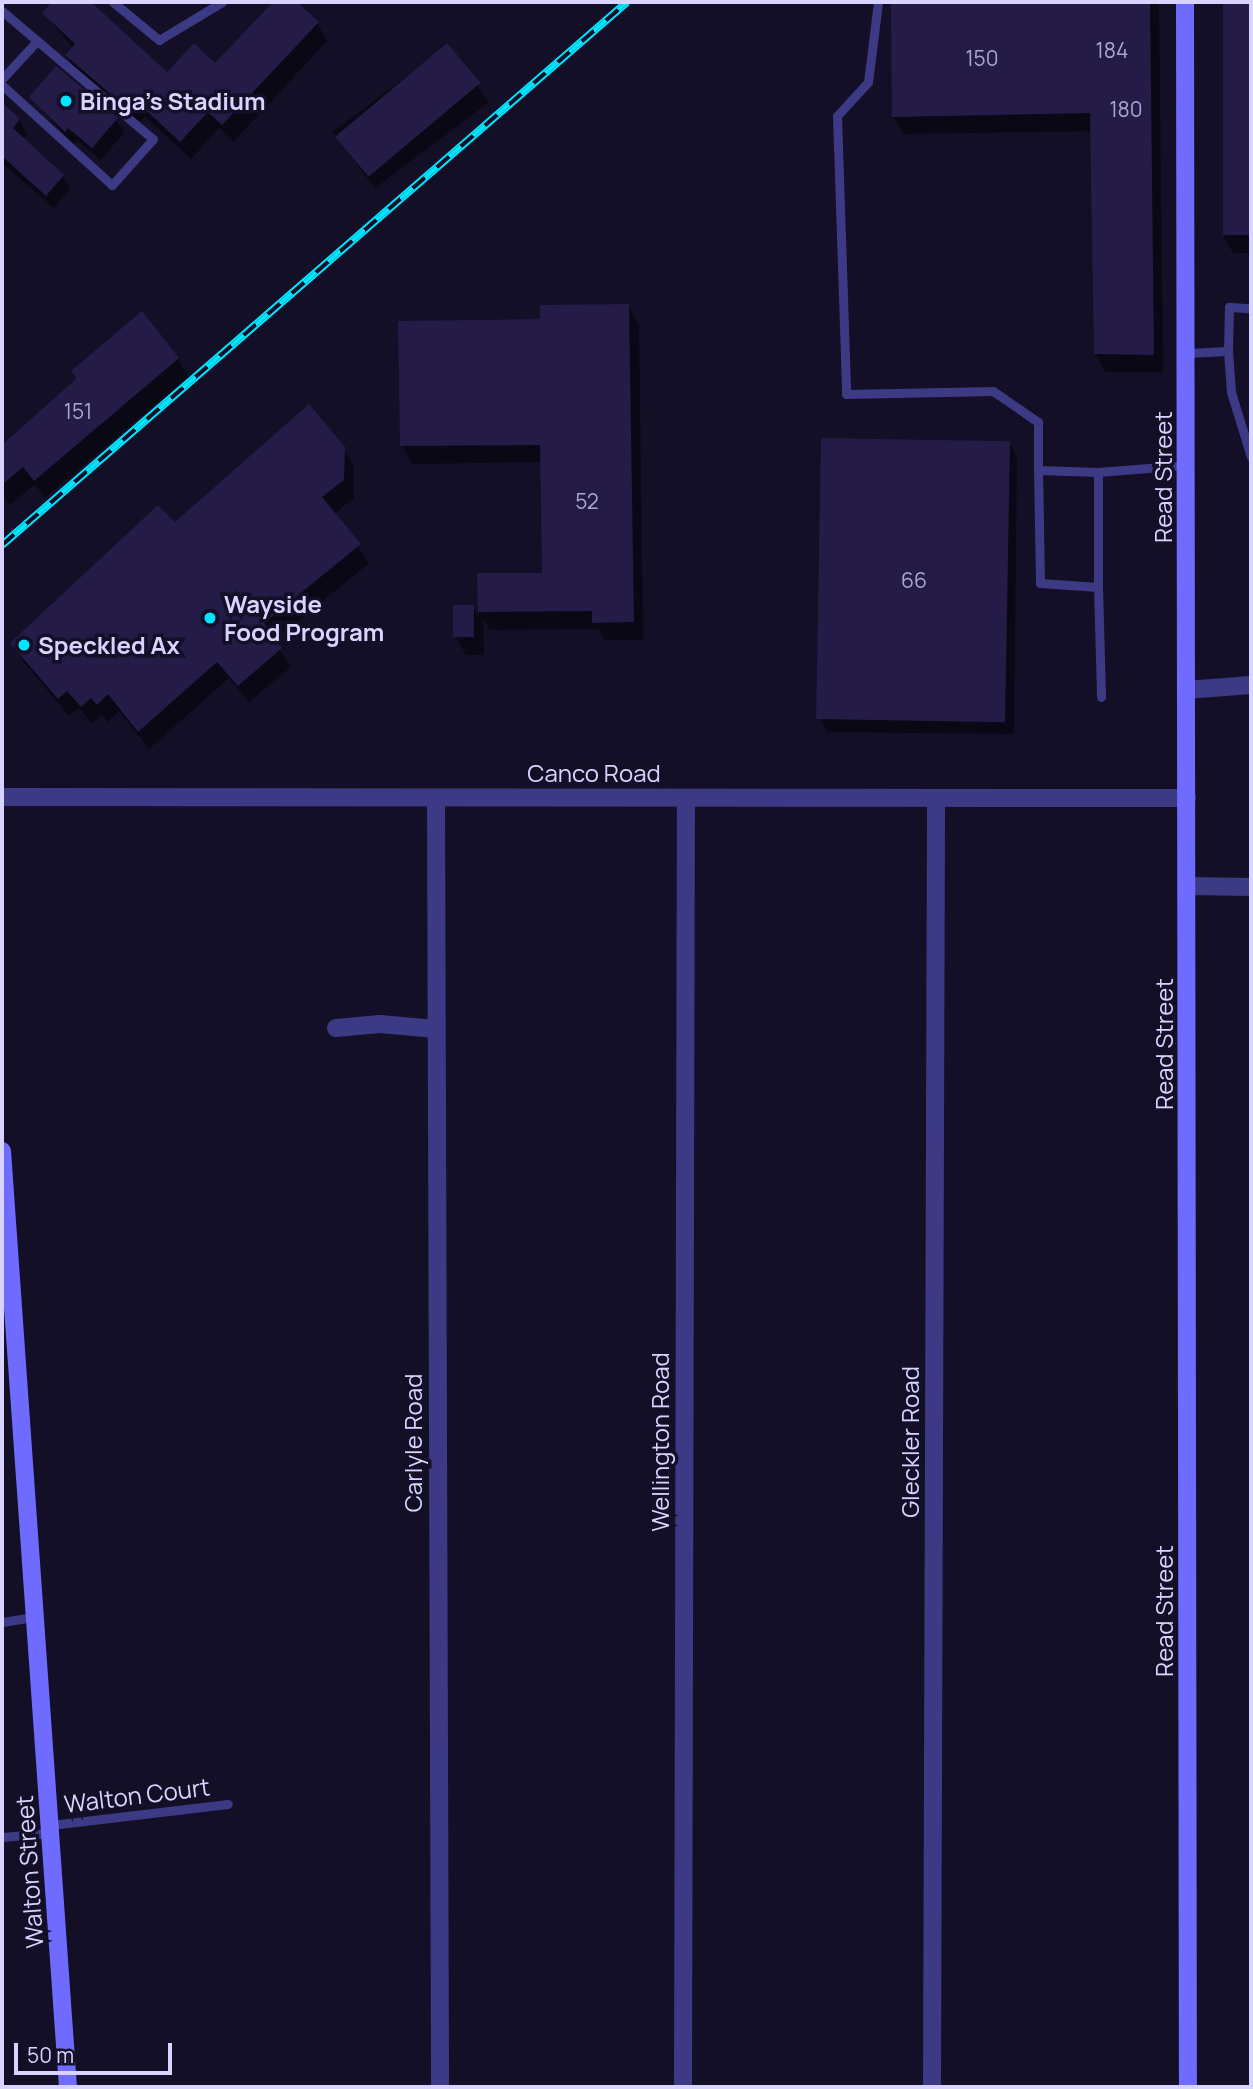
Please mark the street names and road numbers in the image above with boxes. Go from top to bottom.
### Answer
street label: Read Street [1149,411,1177,543]
street label: Canco Road [527,759,661,787]
street label: Read Street [1150,978,1178,1110]
street label: Wellington Road [646,1352,674,1532]
street label: Gleckler Road [896,1366,924,1518]
street label: Carlyle Road [399,1374,427,1512]
street label: Read Street [1150,1545,1178,1677]
street label: Walton Court [63,1772,211,1818]
street label: Walton Street [9,1795,49,1949]

